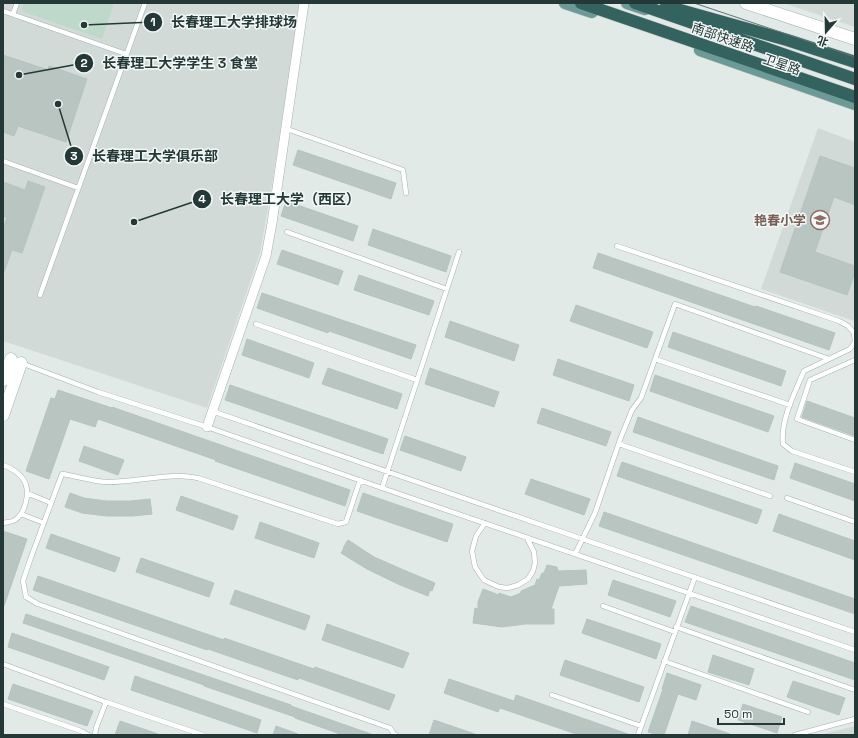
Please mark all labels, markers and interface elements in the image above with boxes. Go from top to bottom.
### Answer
callout: 长春理工大学排球场 [143,9,305,35]
north arrow [806,12,846,52]
text: 长春理工大学排球场 [171,13,297,31]
text: 1 [150,14,156,30]
street label: 南部快速路 [689,19,756,56]
text: 北 [815,33,830,50]
callout: 长春理工大学学生 3 食堂 [74,50,266,76]
street label: 卫星路 [761,50,803,79]
text: 长春理工大学学生 3 食堂 [102,54,258,72]
text: 2 [80,55,88,71]
callout: 长春理工大学俱乐部 [64,143,226,169]
text: 长春理工大学俱乐部 [92,147,218,165]
text: 3 [70,148,78,164]
callout: 长春理工大学（西区） [192,186,368,212]
text: 长春理工大学（西区） [220,190,360,208]
text: 4 [198,191,206,207]
school or university icon: 艳春小学 [809,209,831,231]
place label: 艳春小学 [754,212,806,229]
scale bar [718,700,784,726]
text: 50 m [724,706,752,722]

